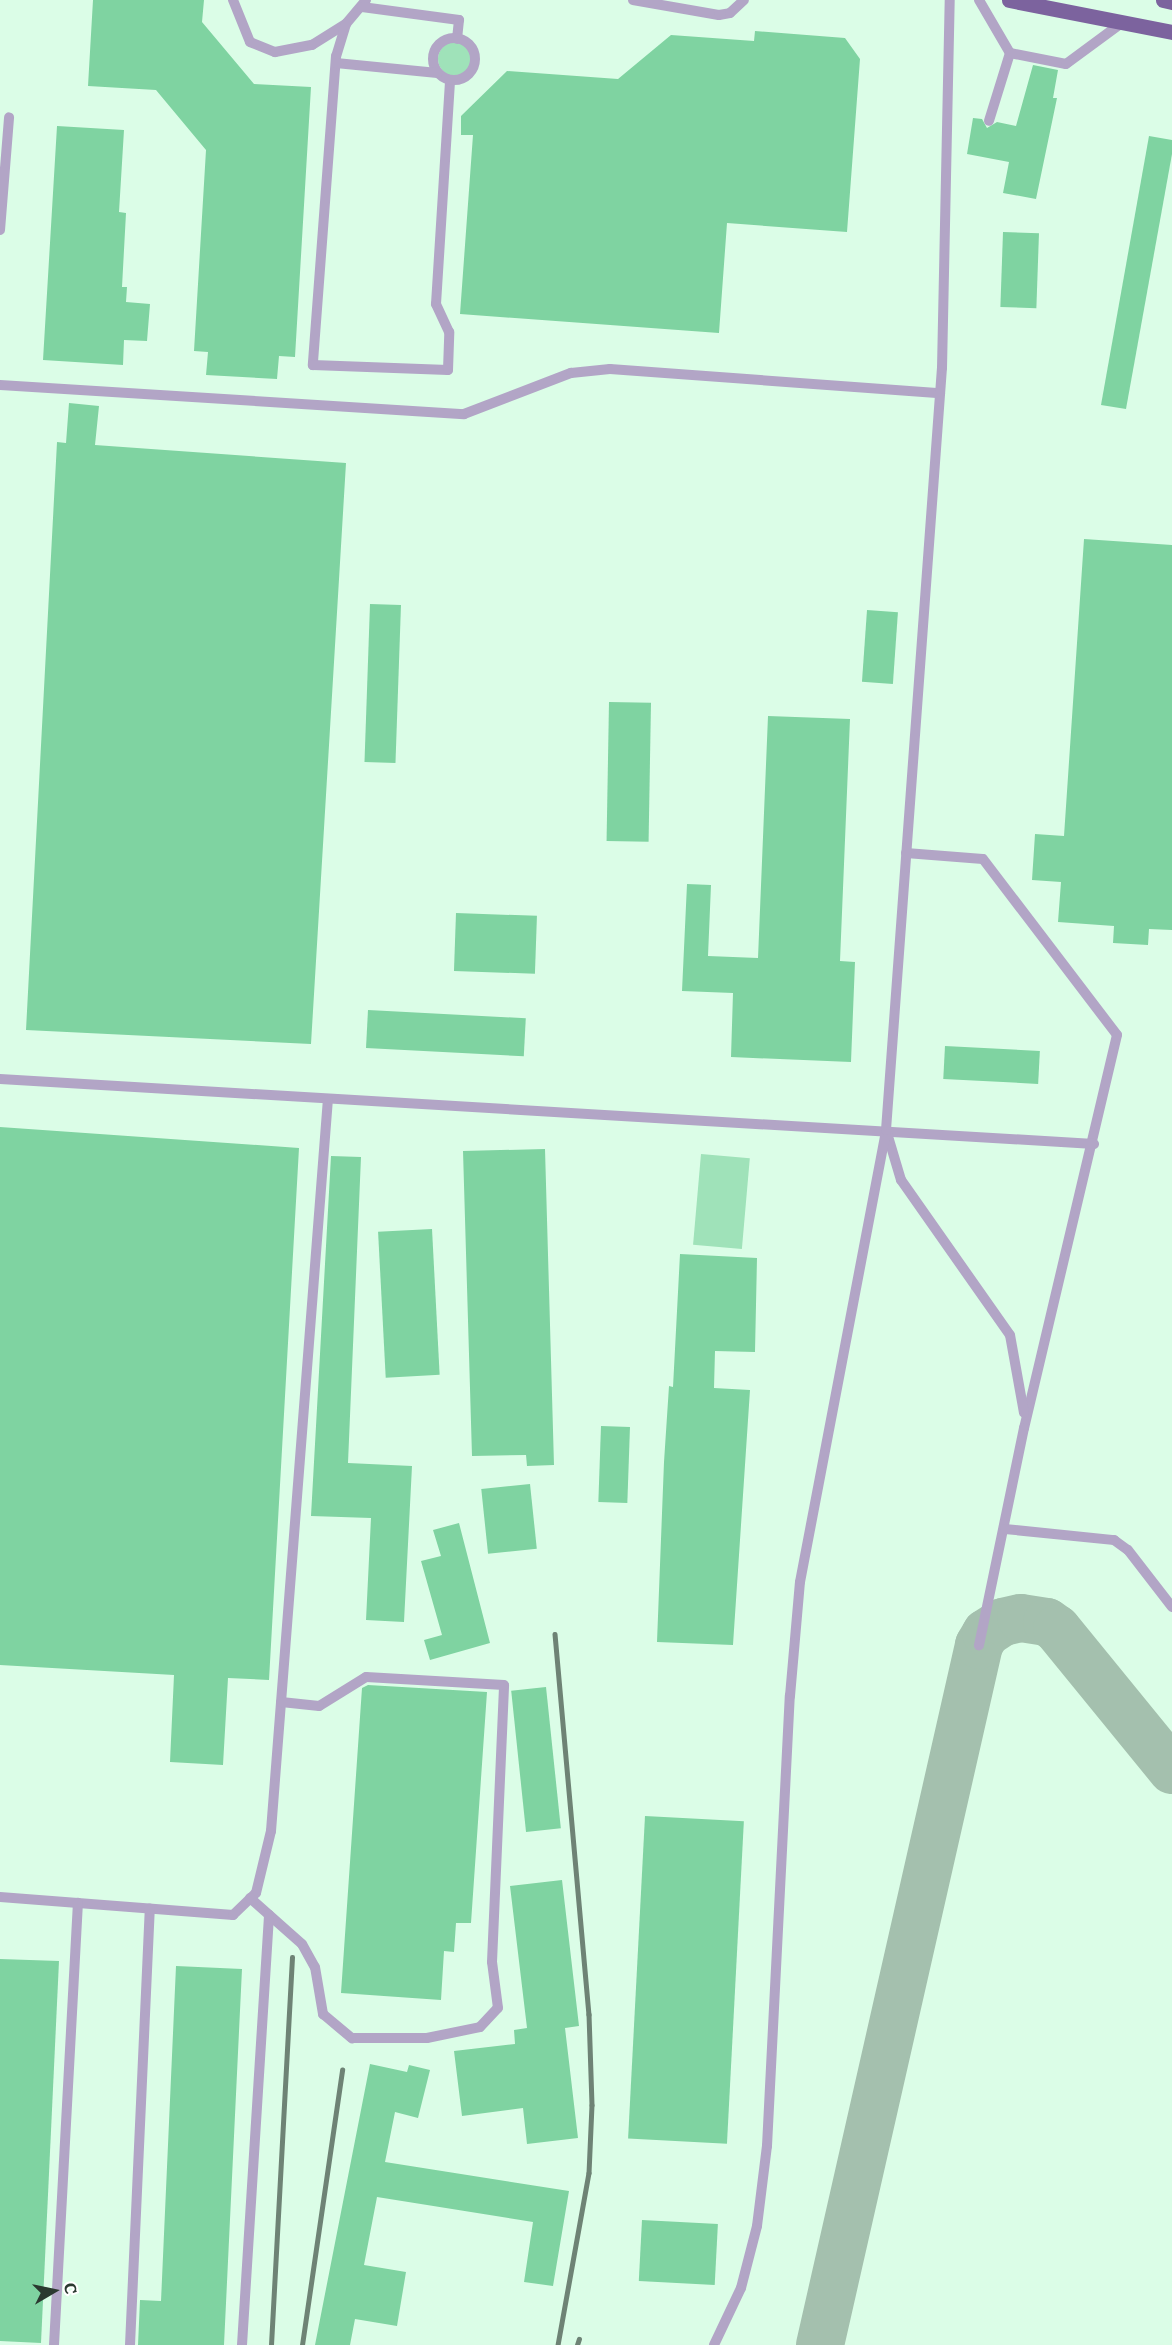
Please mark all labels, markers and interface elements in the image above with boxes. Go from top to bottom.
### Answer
north arrow [24,2261,84,2321]
text: С [59,2281,85,2296]

